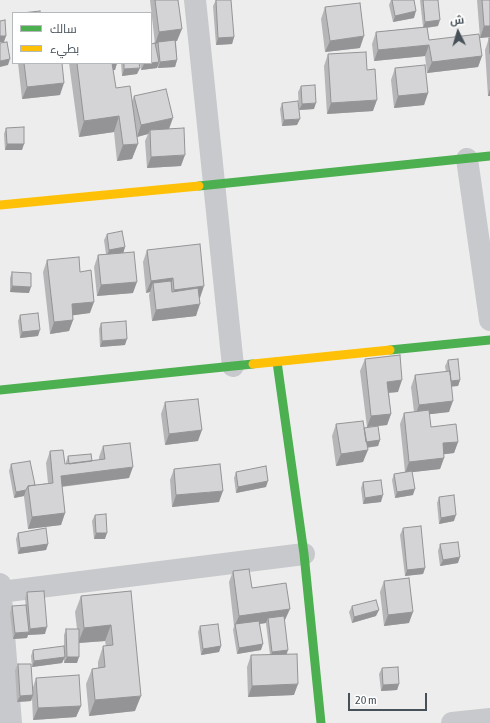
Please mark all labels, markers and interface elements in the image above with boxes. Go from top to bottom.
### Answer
legend [12,12,152,64]
north arrow [438,12,478,52]
text: ش [449,13,465,27]
text: سالك [50,22,77,36]
text: بطيء [50,42,79,56]
scale bar [350,685,429,711]
text: 20 m [355,693,377,707]

